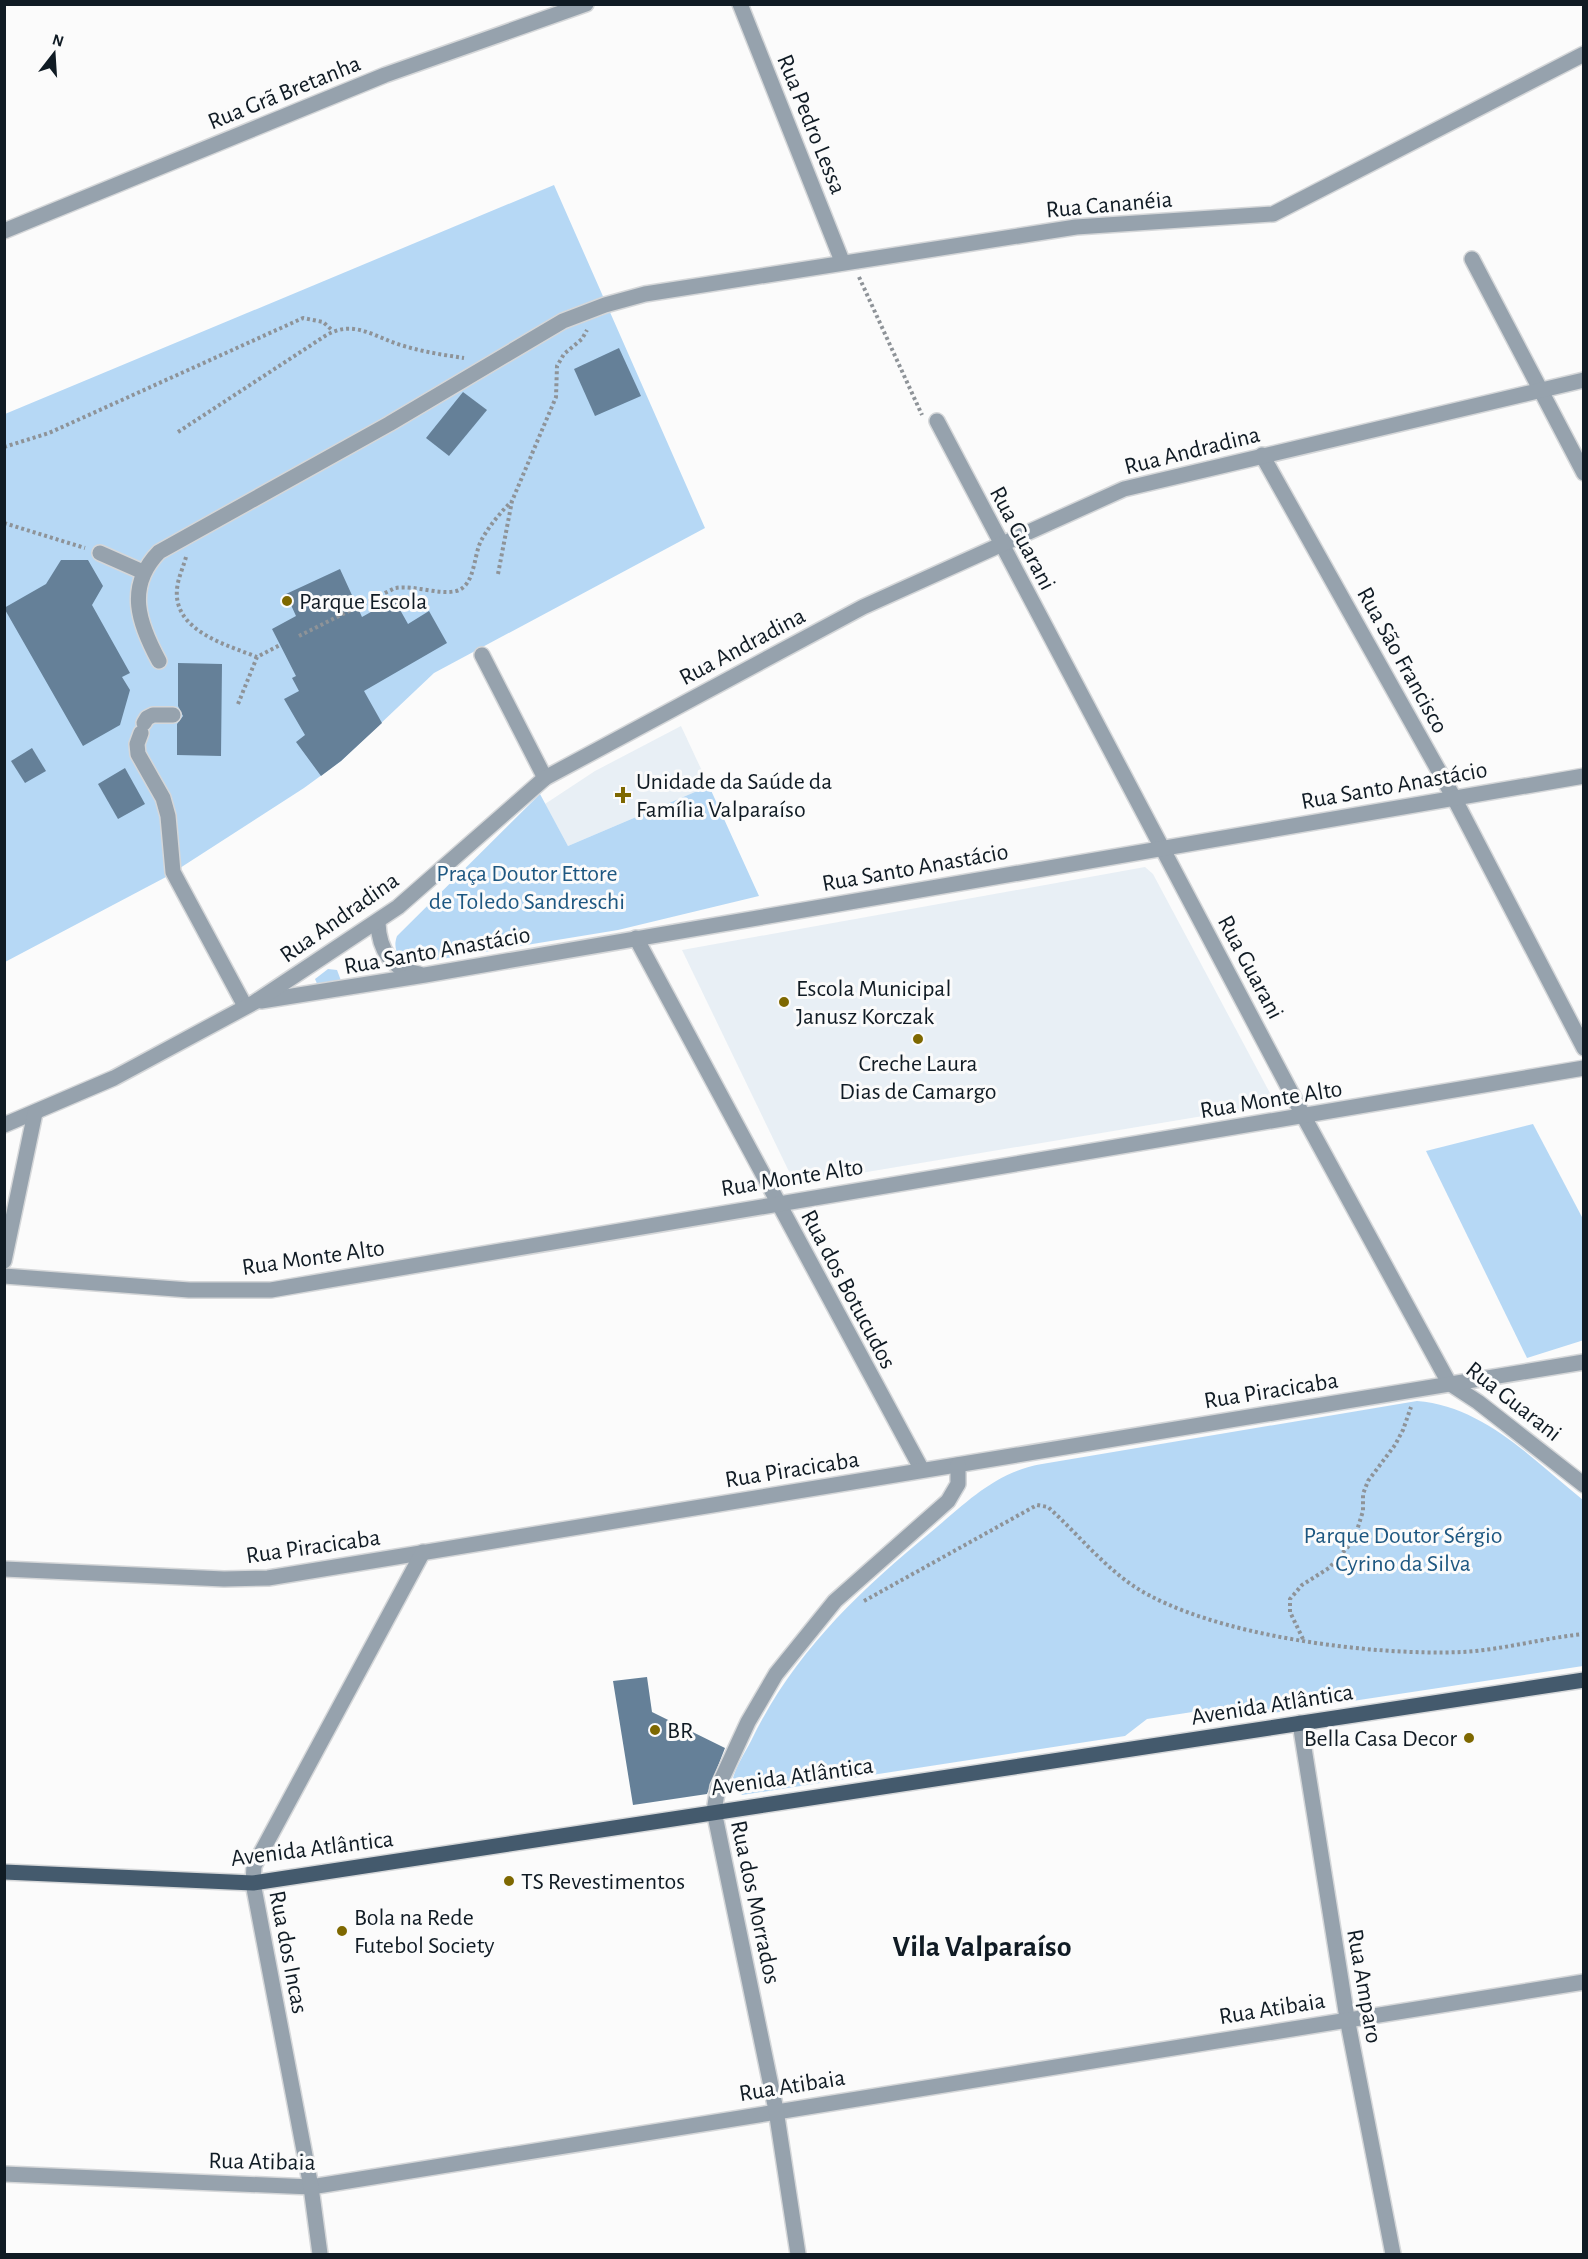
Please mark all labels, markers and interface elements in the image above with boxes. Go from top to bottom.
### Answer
north arrow [24,24,84,84]
text: N [50,31,66,50]
street label: Rua Grã Bretanha [205,51,364,134]
street label: Rua Pedro Lessa [772,51,850,198]
street label: Rua Cananéia [1045,188,1173,222]
street label: Rua Andradina [1122,423,1263,479]
street label: Rua Guarani [985,483,1059,594]
street label: Rua São Francisco [1352,583,1452,738]
place label: Parque Escola [299,590,427,614]
marker: Parque Escola [280,594,294,608]
street label: Rua Andradina [676,604,809,690]
street label: Rua Santo Anastácio [1299,758,1489,814]
place label: Unidade da Saúde da Família Valparaíso [636,770,832,822]
marker: Unidade da Saúde da Família Valparaíso [614,786,632,804]
street label: Rua Santo Anastácio [820,840,1010,896]
park label: Praça Doutor Ettore de Toledo Sandreschi [429,862,625,914]
street label: Rua Andradina [276,868,403,967]
street label: Rua Guarani [1213,912,1287,1023]
street label: Rua Santo Anastácio [342,923,532,979]
place label: Escola Municipal Janusz Korczak [796,977,951,1029]
marker: Escola Municipal Janusz Korczak [777,995,791,1009]
marker: Creche Laura Dias de Camargo [911,1032,925,1046]
place label: Creche Laura Dias de Camargo [839,1052,997,1104]
street label: Rua Monte Alto [1198,1077,1344,1123]
street label: Rua Monte Alto [719,1155,865,1201]
street label: Rua dos Botucudos [796,1206,900,1373]
street label: Rua Monte Alto [240,1236,386,1280]
street label: Rua Guarani [1461,1357,1566,1446]
street label: Rua Piracicaba [1202,1369,1340,1413]
street label: Rua Piracicaba [723,1448,861,1492]
park label: Parque Doutor Sérgio Cyrino da Silva [1304,1524,1502,1576]
street label: Rua Piracicaba [244,1526,382,1568]
street label: Avenida Atlântica [1189,1680,1355,1730]
place label: BR [667,1719,693,1743]
marker: BR [648,1723,662,1737]
place label: Bella Casa Decor [1304,1727,1457,1751]
marker: Bella Casa Decor [1462,1731,1476,1745]
street label: Avenida Atlântica [709,1754,875,1800]
street label: Rua dos Morrados [726,1818,784,1986]
street label: Avenida Atlântica [229,1827,395,1871]
place label: TS Revestimentos [521,1870,685,1894]
marker: TS Revestimentos [502,1874,516,1888]
street label: Rua dos Incas [264,1889,312,2016]
place label: Bola na Rede Futebol Society [354,1906,495,1958]
marker: Bola na Rede Futebol Society [335,1924,349,1938]
street label: Rua Amparo [1342,1927,1386,2045]
district label: Vila Valparaíso [893,1932,1071,1962]
street label: Rua Atibaia [1217,1989,1327,2029]
street label: Rua Atibaia [737,2066,847,2106]
street label: Rua Atibaia [208,2149,316,2175]

